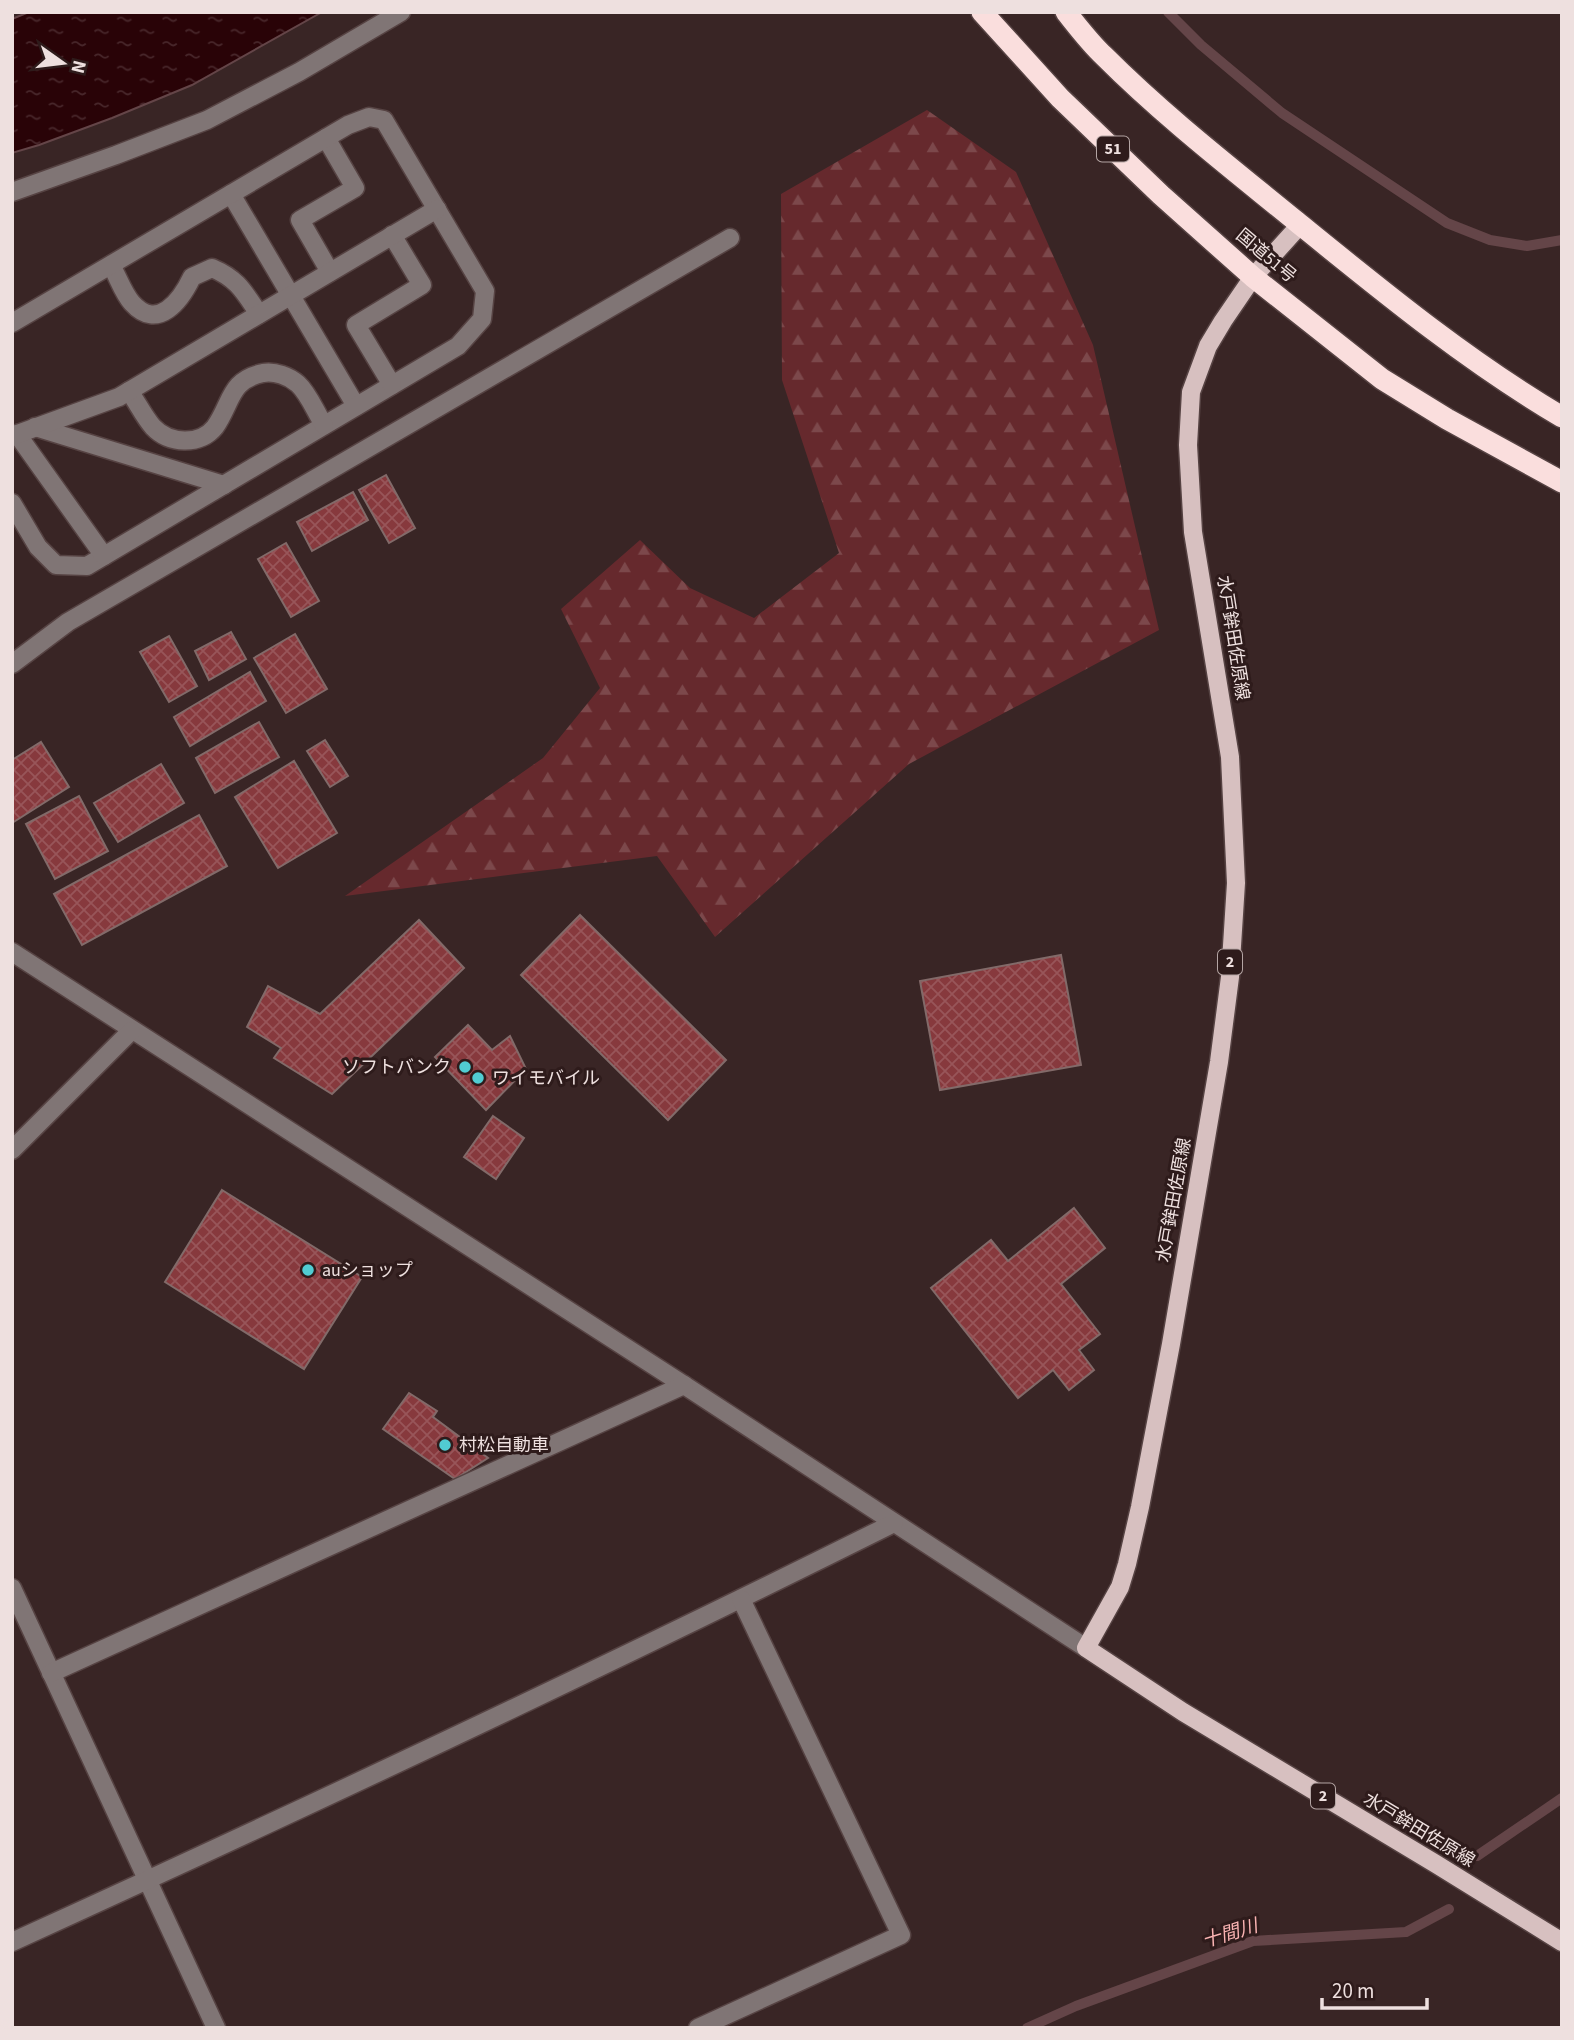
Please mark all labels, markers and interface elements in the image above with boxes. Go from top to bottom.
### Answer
north arrow [28,28,98,98]
text: N [63,57,93,76]
road number: 51 [1097,136,1129,162]
street label: 国道51号 [1230,223,1302,289]
street label: 水戸鉾田佐原線 [1211,574,1255,702]
road number: 2 [1218,950,1242,974]
place label: ソフトバンク [342,1055,451,1080]
marker: ソフトバンク [457,1059,473,1075]
place label: ワイモバイル [492,1066,600,1091]
marker: ワイモバイル [470,1070,486,1086]
street label: 水戸鉾田佐原線 [1151,1136,1197,1264]
place label: auショップ [322,1258,413,1283]
marker: auショップ [300,1262,316,1278]
place label: 村松自動車 [459,1433,549,1458]
marker: 村松自動車 [437,1437,453,1453]
road number: 2 [1311,1784,1335,1808]
street label: 水戸鉾田佐原線 [1359,1787,1479,1873]
water label: 十間川 [1199,1912,1263,1955]
scale bar [1322,1966,1427,2010]
text: 20 m [1332,1976,1374,2006]

